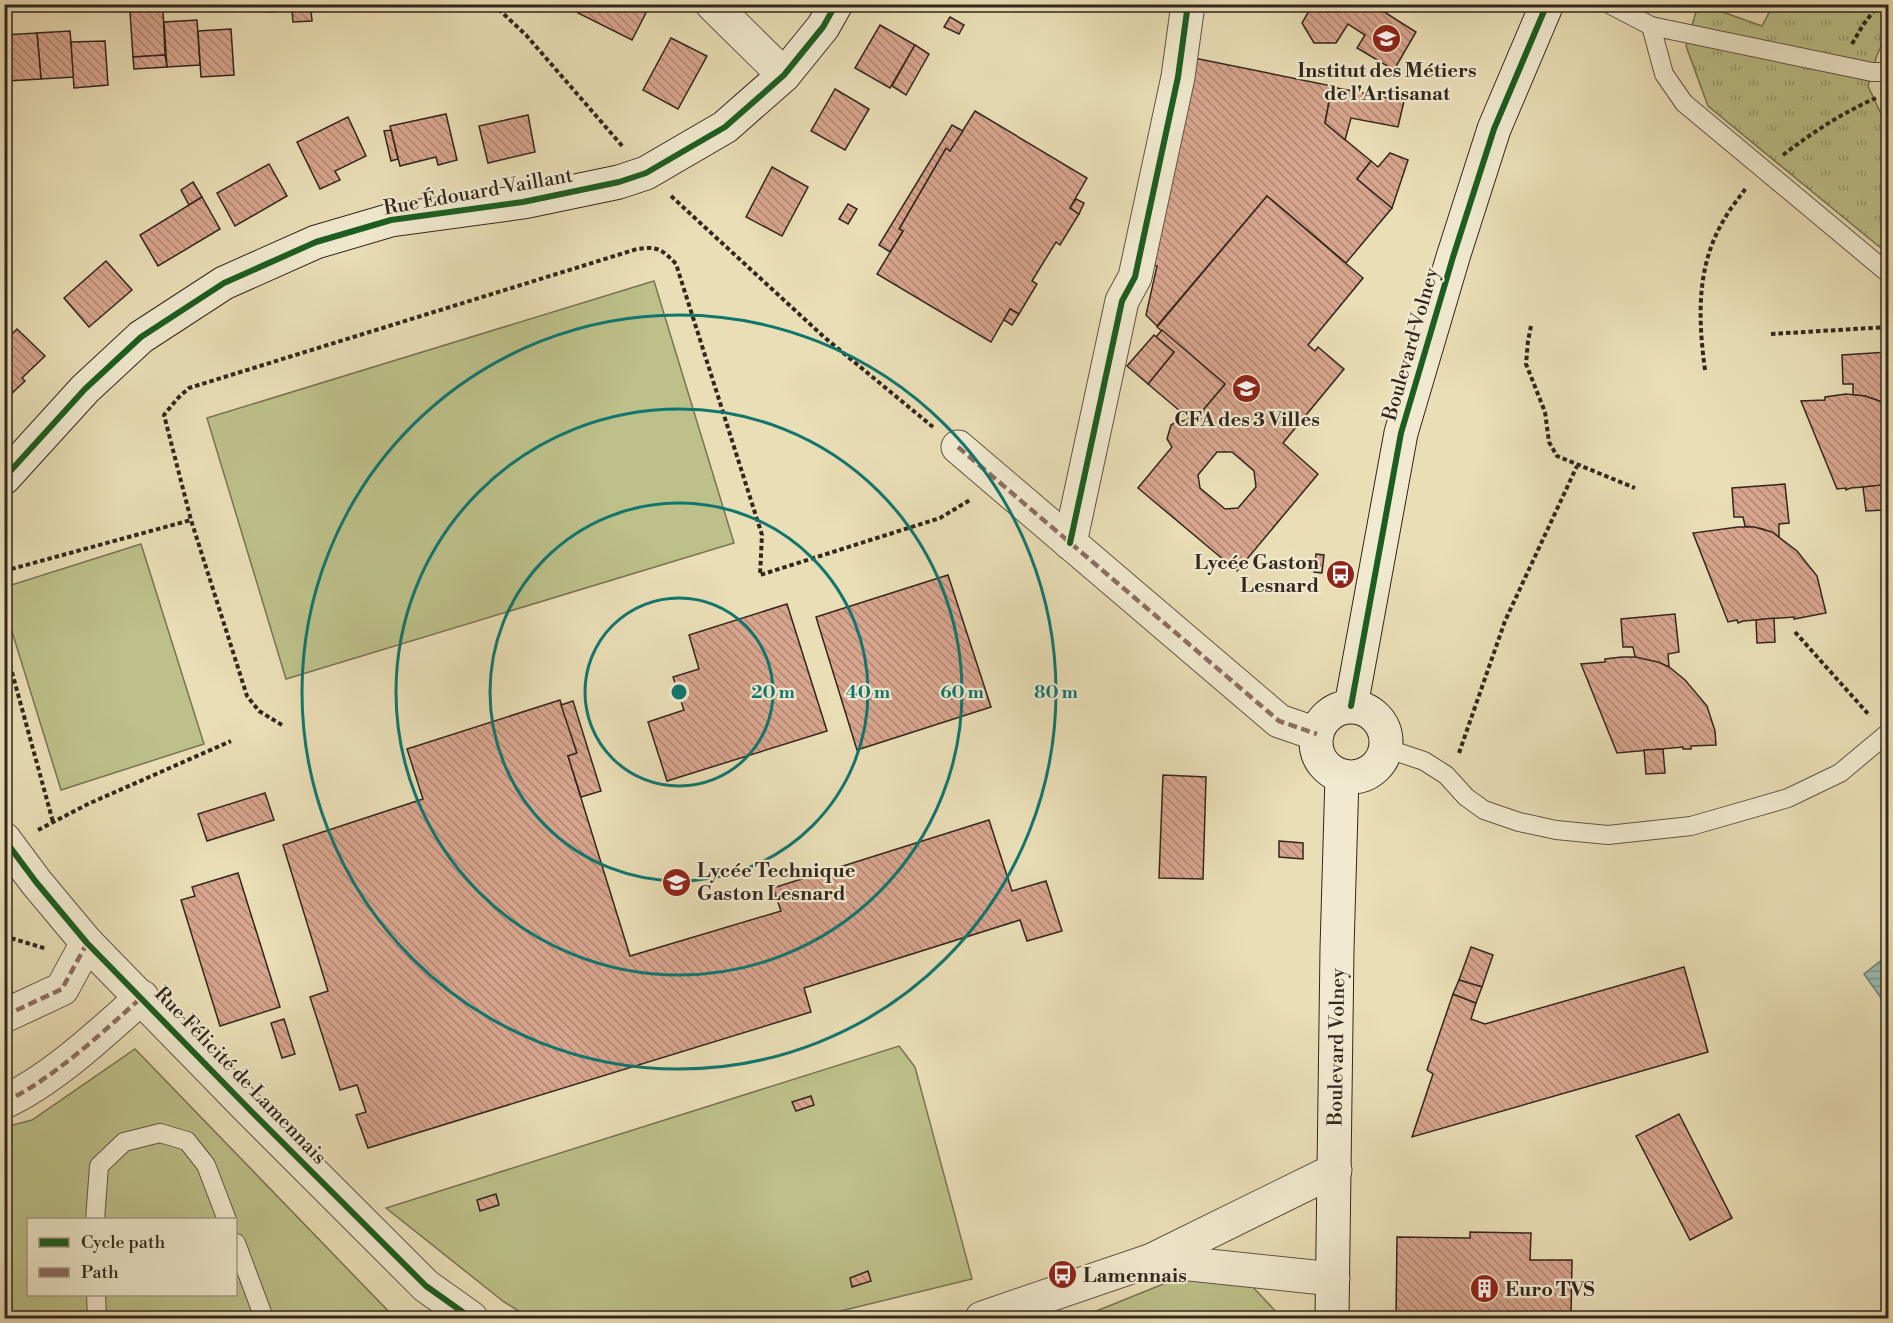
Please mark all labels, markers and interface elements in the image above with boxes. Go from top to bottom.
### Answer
school or university icon: Institut des Métiers de l'Artisanat [1371,23,1403,55]
place label: Institut des Métiers de l'Artisanat [1297,59,1477,107]
street label: Rue Édouard Vaillant [382,163,575,221]
street label: Boulevard Volney [1377,265,1445,425]
school or university icon: CFA des 3 Villes [1231,373,1263,405]
place label: CFA des 3 Villes [1174,408,1320,433]
place label: Lycée Gaston Lesnard [1194,551,1320,599]
bus stop icon: Lycée Gaston Lesnard [1324,558,1356,590]
text: 20 m [751,681,795,704]
text: 40 m [846,681,891,704]
text: 60 m [940,681,984,704]
text: 80 m [1034,681,1079,704]
centre of rings [669,682,689,702]
place label: Lycée Technique Gaston Lesnard [697,859,856,907]
school or university icon: Lycée Technique Gaston Lesnard [660,866,692,898]
street label: Boulevard Volney [1324,968,1351,1127]
street label: Rue Félicité de Lamennais [148,982,331,1170]
legend [27,1218,237,1296]
text: Cycle path [81,1231,165,1254]
bus stop icon: Lamennais [1046,1259,1078,1291]
text: Path [81,1261,119,1284]
place label: Lamennais [1083,1264,1187,1289]
building icon: Euro TVS [1468,1273,1500,1305]
place label: Euro TVS [1505,1278,1595,1303]

